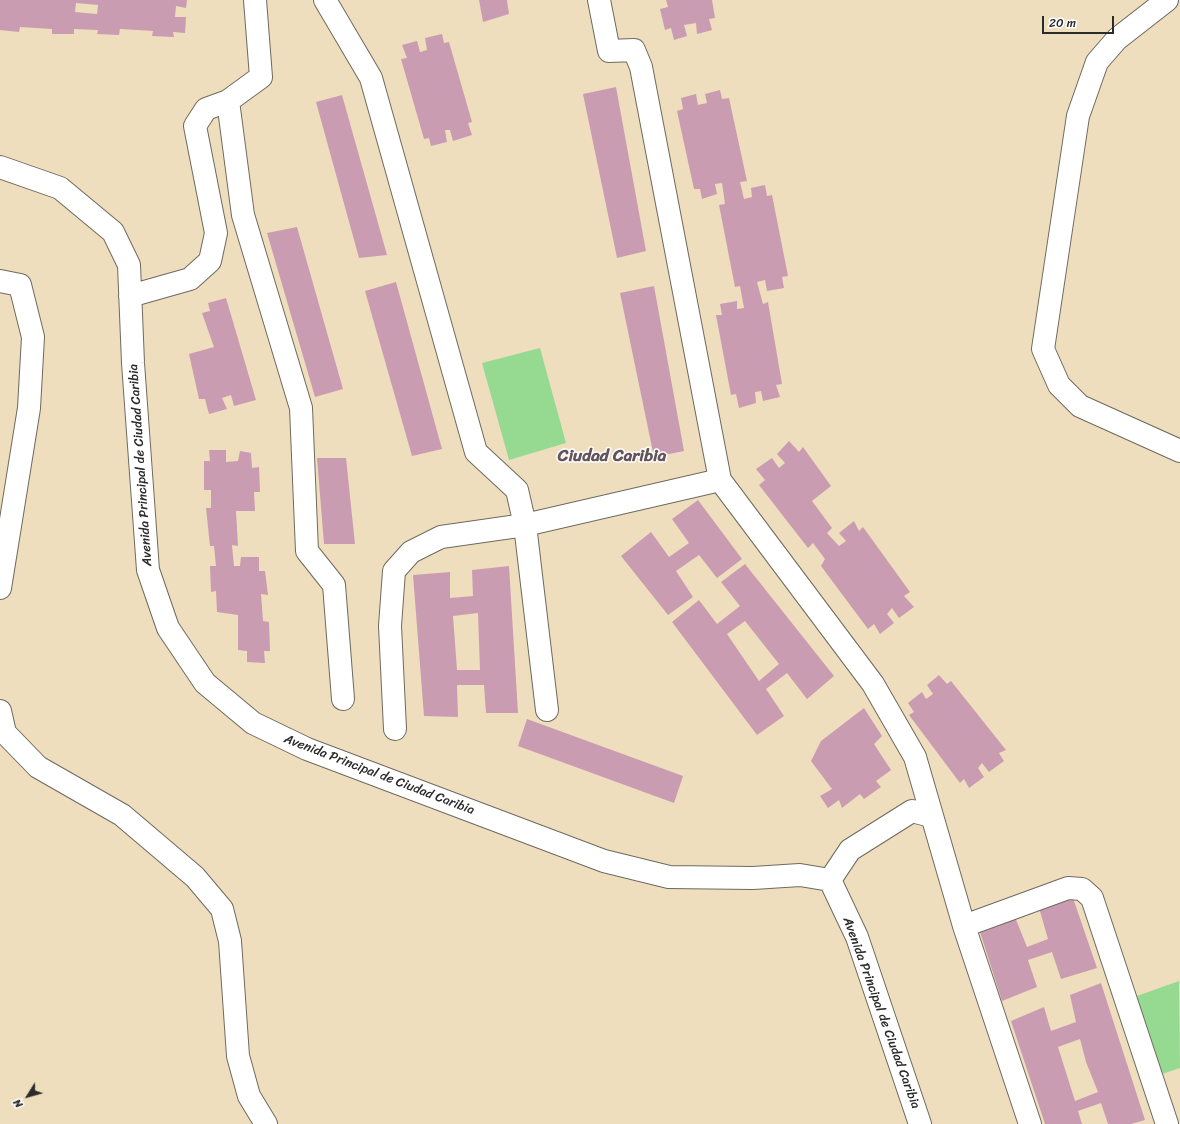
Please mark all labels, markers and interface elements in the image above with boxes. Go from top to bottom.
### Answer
scale bar [1044,8,1116,34]
text: 20 m [1049,12,1076,34]
street label: Avenida Principal de Ciudad Caribia [126,363,156,567]
district label: Ciudad Caribia [558,447,666,467]
street label: Avenida Principal de Ciudad Caribia [282,731,476,819]
street label: Avenida Principal de Ciudad Caribia [839,915,923,1111]
north arrow [8,1076,48,1116]
text: N [8,1095,28,1112]

